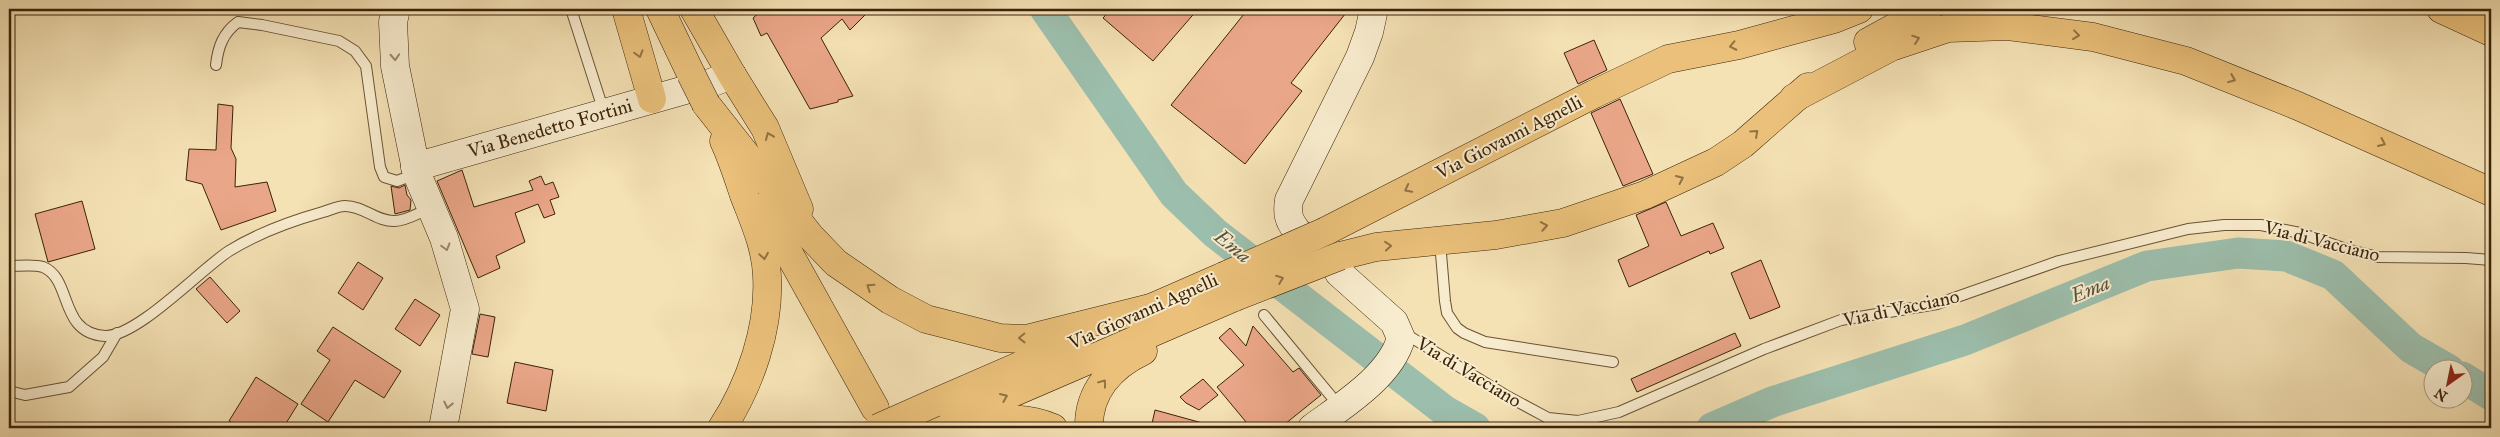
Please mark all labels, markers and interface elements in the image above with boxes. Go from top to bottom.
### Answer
one-way arrow [2073,29,2081,40]
one-way arrow [1912,35,1920,45]
one-way arrow [1729,40,1738,51]
one-way arrow [634,49,644,57]
one-way arrow [389,53,400,61]
one-way arrow [2227,73,2236,84]
street label: Via Giovanni Agnelli [1431,90,1587,185]
street label: Via Benedetto Fortini [464,93,635,163]
one-way arrow [1749,130,1758,139]
one-way arrow [764,132,775,141]
one-way arrow [2377,137,2386,147]
one-way arrow [1675,175,1684,185]
one-way arrow [1404,183,1413,193]
street label: Via di Vacciano [2261,215,2383,267]
one-way arrow [1540,221,1548,232]
water label: Ema [1209,223,1256,268]
one-way arrow [1384,241,1392,252]
one-way arrow [441,242,451,250]
one-way arrow [759,251,769,260]
street label: Via Giovanni Agnelli [1064,268,1222,356]
water label: Ema [2066,270,2113,308]
one-way arrow [1276,275,1284,285]
one-way arrow [866,284,876,293]
street label: Via di Vacciano [1840,284,1962,332]
street label: Via di Vacciano [1411,331,1526,412]
one-way arrow [1017,333,1025,343]
north arrow [2422,360,2472,410]
one-way arrow [1097,380,1105,389]
text: N [2431,384,2451,405]
one-way arrow [999,393,1008,404]
one-way arrow [443,400,454,409]

